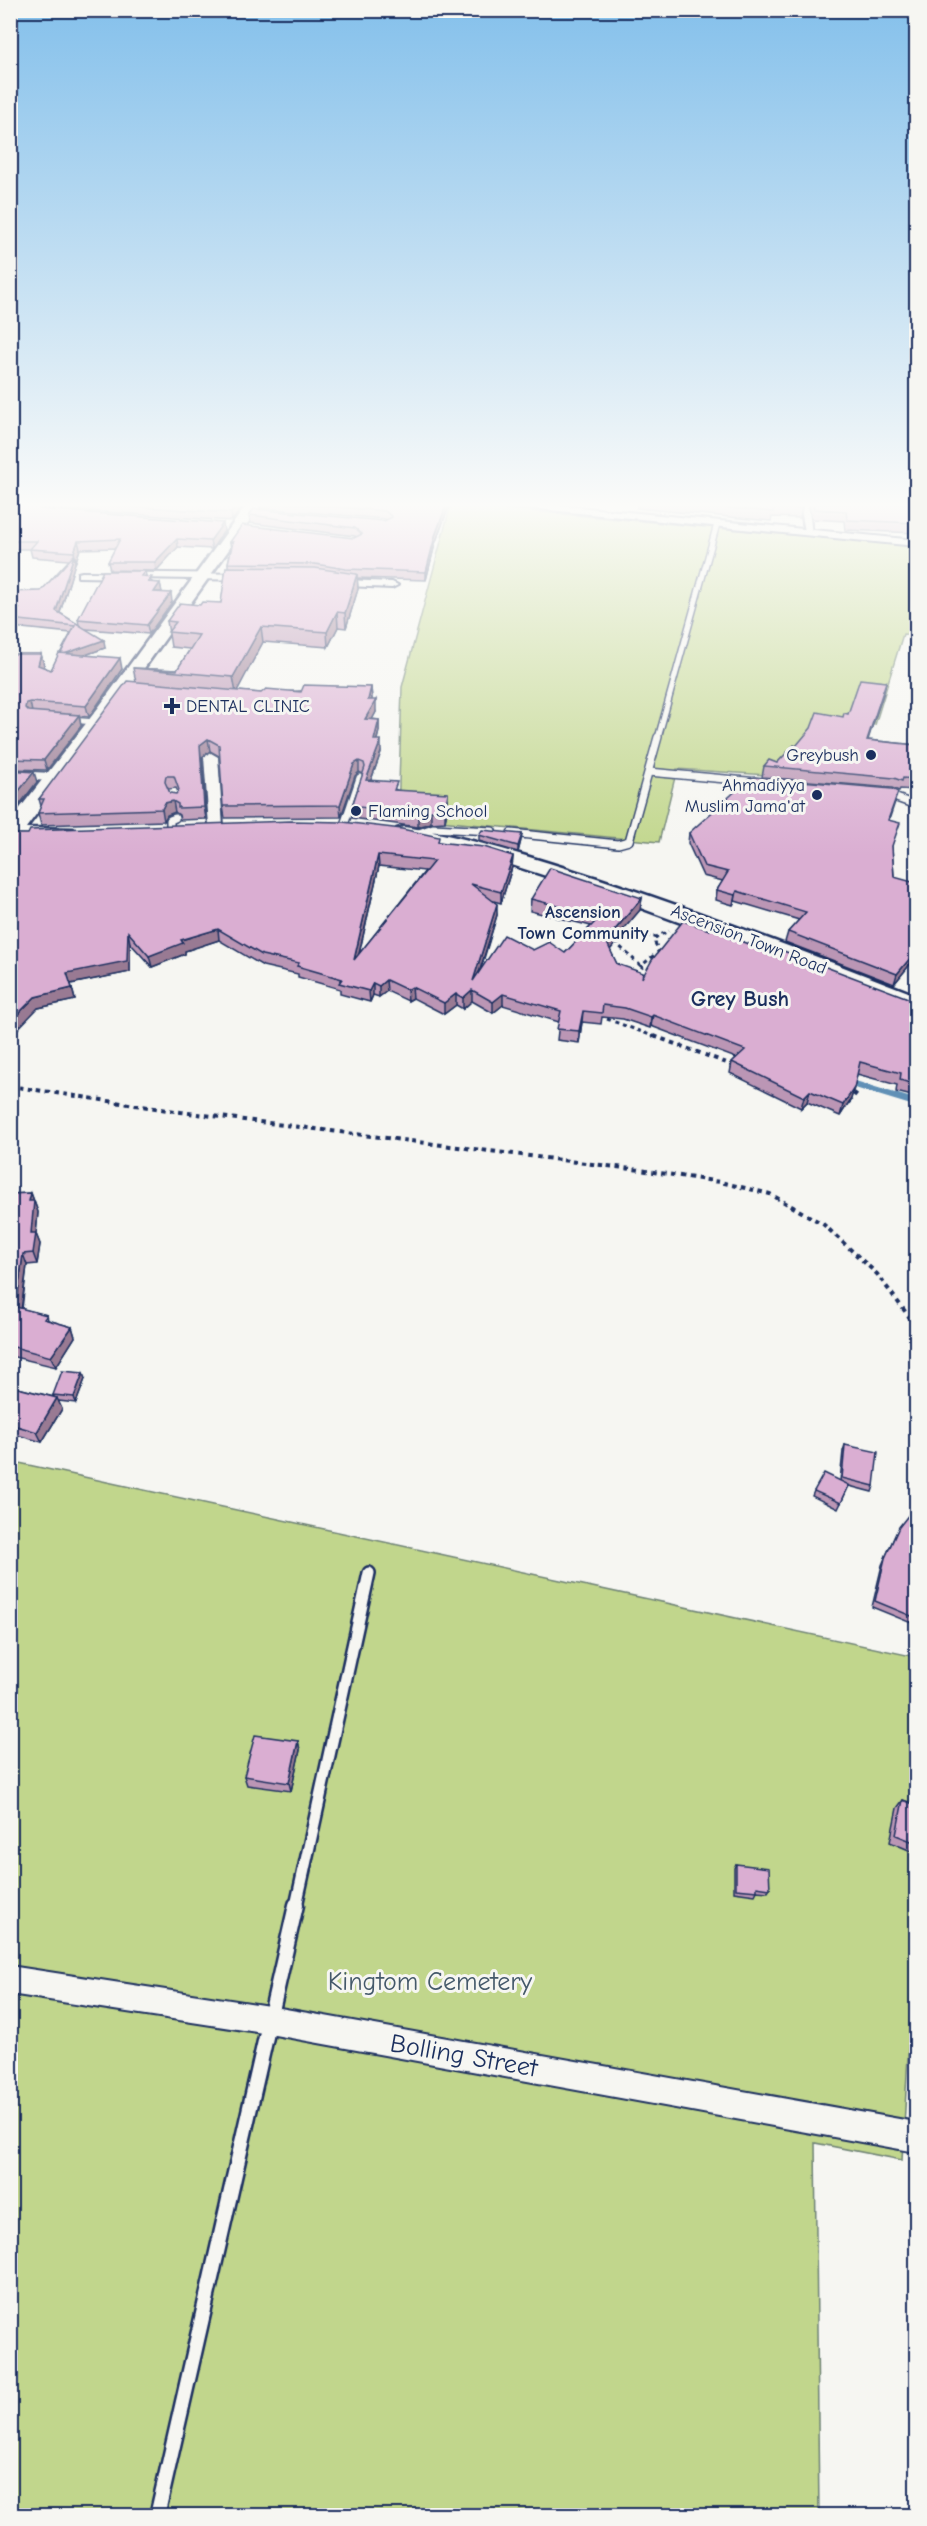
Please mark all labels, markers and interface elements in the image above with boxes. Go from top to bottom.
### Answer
place label: DENTAL CLINIC [186,696,310,717]
marker: DENTAL CLINIC [163,697,181,715]
place label: Greybush [786,745,859,766]
marker: Greybush [864,748,878,762]
place label: Ahmadiyya Muslim Jama'at [685,775,806,817]
marker: Ahmadiyya Muslim Jama'at [810,788,824,802]
place label: Flaming School [368,801,487,822]
marker: Flaming School [349,804,363,818]
street label: Ascension Town Road [668,900,830,979]
district label: Ascension Town Community [517,902,649,944]
district label: Grey Bush [691,986,789,1012]
park label: Kingtom Cemetery [328,1967,533,1997]
street label: Bolling Street [388,2028,541,2084]

